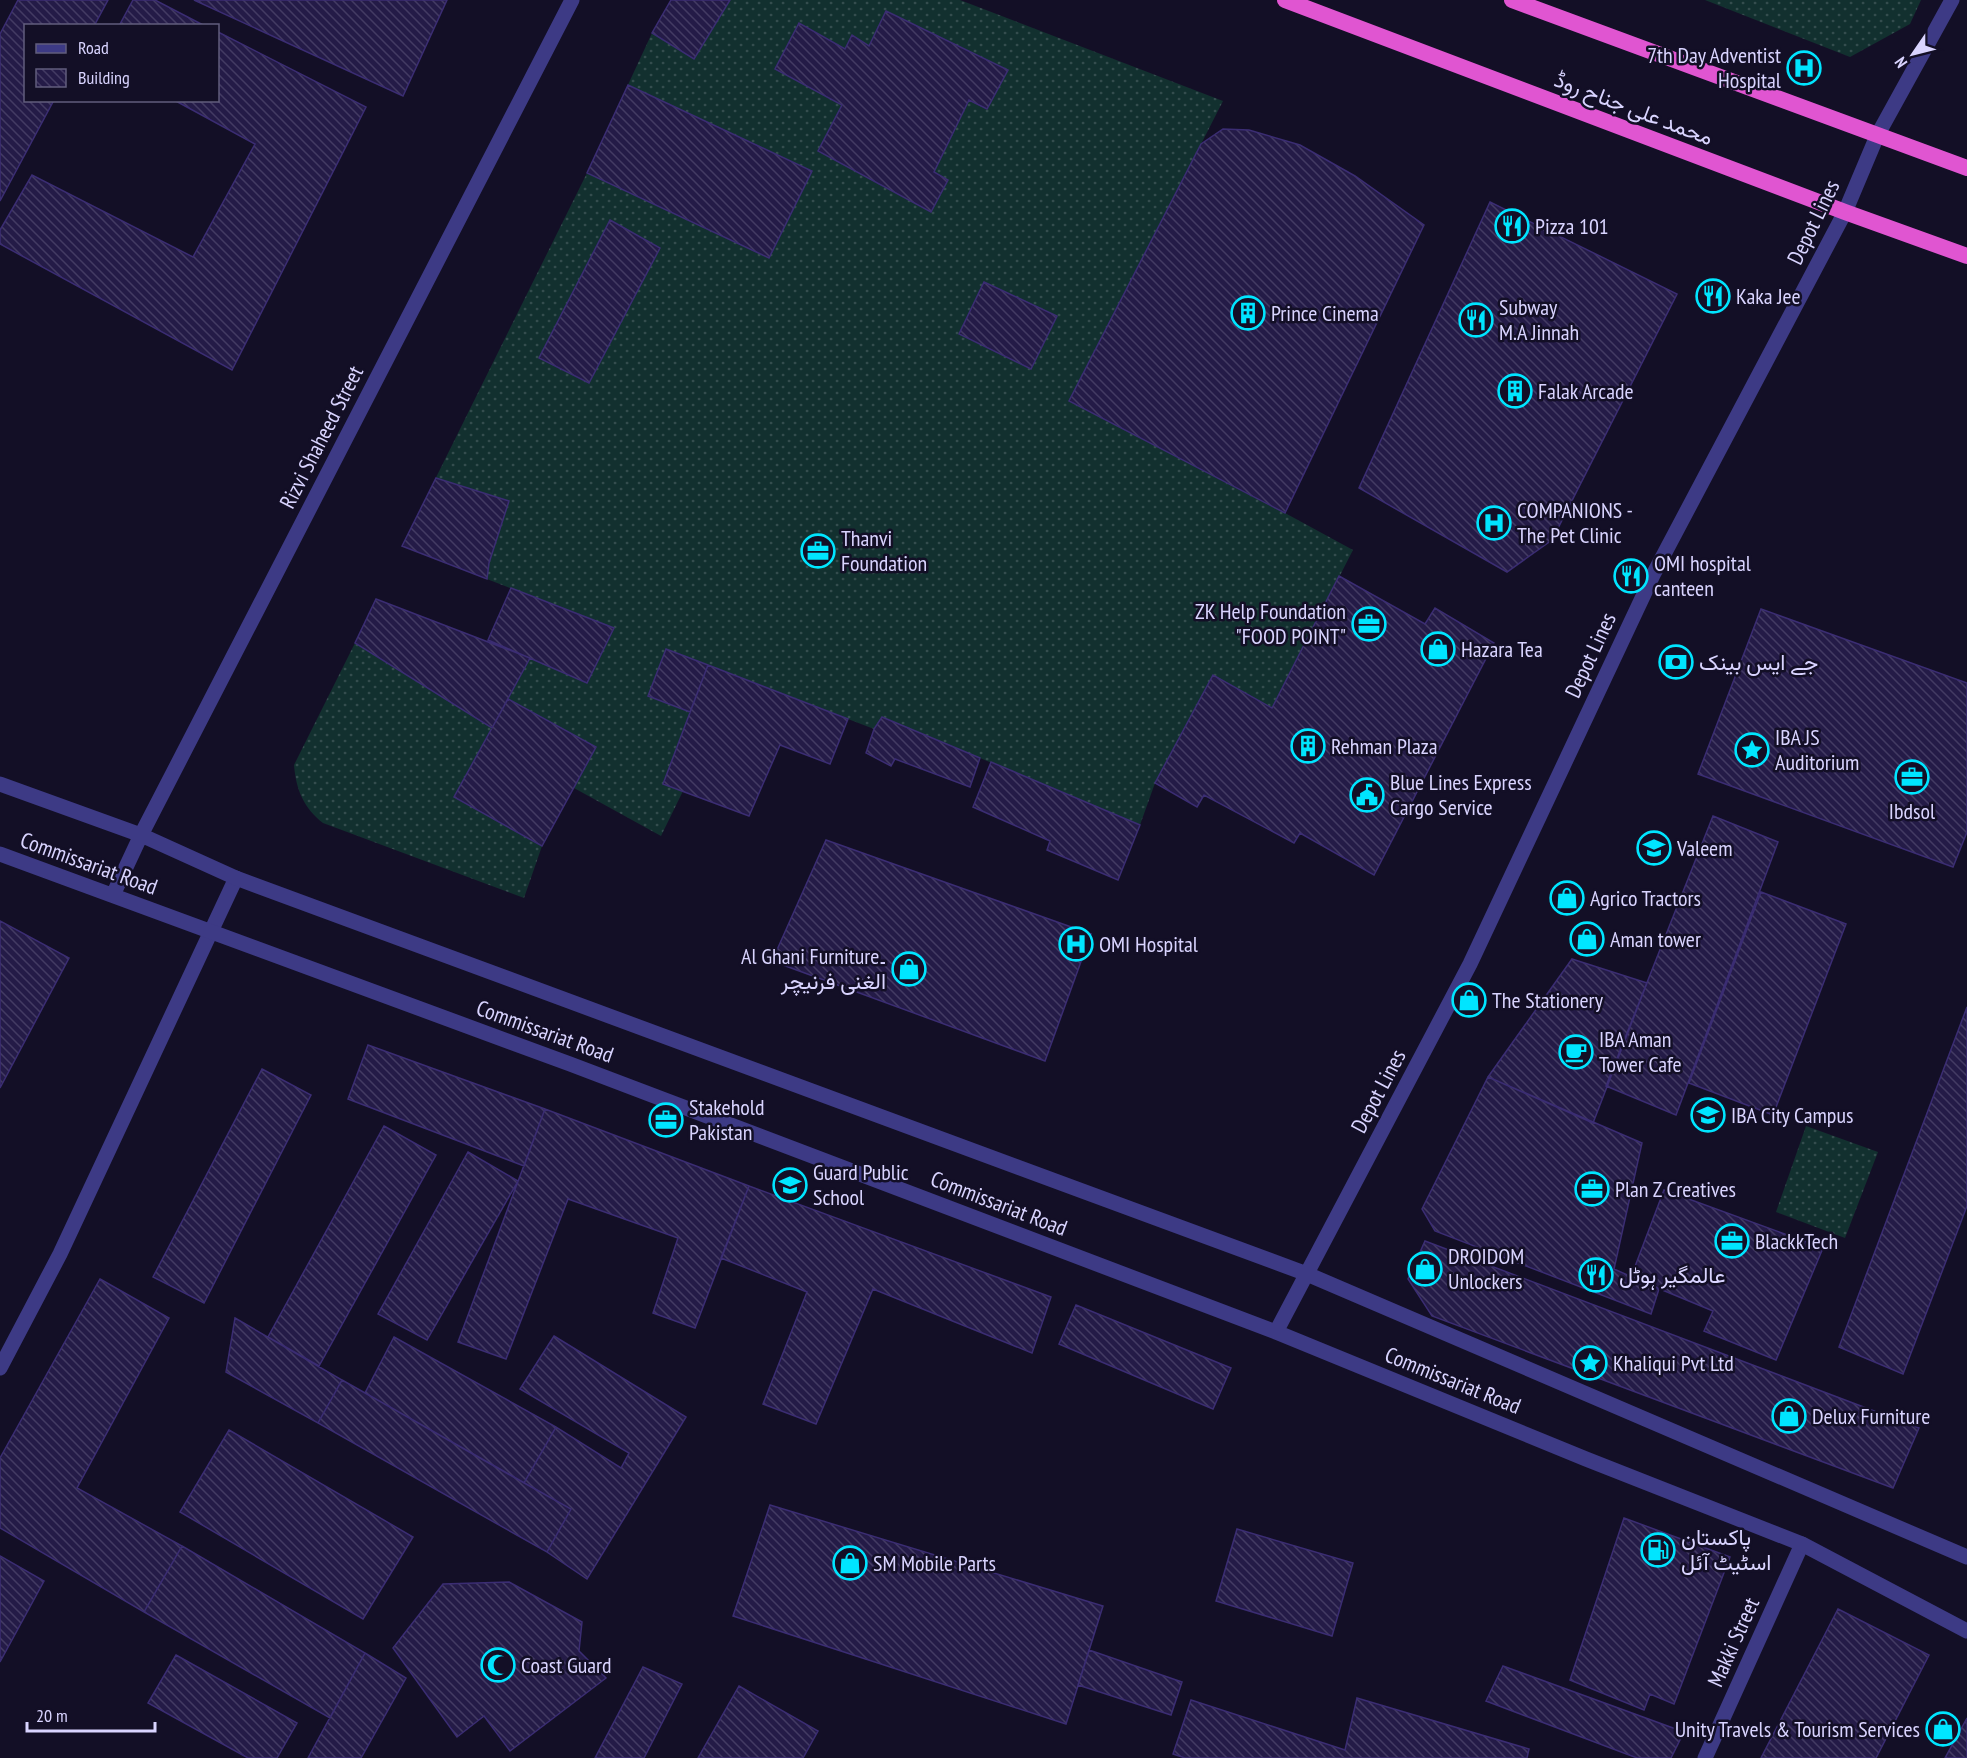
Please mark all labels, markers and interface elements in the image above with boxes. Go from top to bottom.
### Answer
legend [24,24,219,102]
north arrow [1883,24,1943,84]
text: Road [78,36,109,59]
place label: 7th Day Adventist Hospital [1647,41,1782,94]
hospital icon: 7th Day Adventist Hospital [1786,50,1822,86]
text: N [1890,53,1911,72]
street label: محمد علی جناح روڈ [1550,65,1717,152]
text: Building [78,66,130,89]
street label: Depot Lines [1781,175,1845,269]
restaurant icon: Pizza 101 [1494,208,1530,244]
place label: Pizza 101 [1535,212,1609,240]
restaurant icon: Kaka Jee [1695,278,1731,314]
place label: Kaka Jee [1736,282,1800,310]
place label: Subway M.A Jinnah [1499,293,1579,346]
building icon: Prince Cinema [1230,295,1266,331]
place label: Prince Cinema [1271,299,1379,327]
restaurant icon: Subway M.A Jinnah [1458,302,1494,338]
street label: Rizvi Shaheed Street [273,361,369,513]
building icon: Falak Arcade [1497,373,1533,409]
place label: Falak Arcade [1538,377,1634,405]
place label: COMPANIONS - The Pet Clinic [1517,496,1633,549]
hospital icon: COMPANIONS - The Pet Clinic [1476,505,1512,541]
place label: Thanvi Foundation [841,524,927,577]
office icon: Thanvi Foundation [800,533,836,569]
place label: OMI hospital canteen [1654,549,1752,602]
restaurant icon: OMI hospital canteen [1613,558,1649,594]
place label: ZK Help Foundation "FOOD POINT" [1195,597,1346,650]
office icon: ZK Help Foundation "FOOD POINT" [1351,606,1387,642]
street label: Depot Lines [1558,608,1622,702]
shop icon: Hazara Tea [1420,631,1456,667]
place label: Hazara Tea [1461,635,1543,663]
bank icon: جے ایس بینک [1658,644,1694,680]
place label: جے ایس بینک [1699,648,1818,676]
place label: IBA JS Auditorium [1775,723,1859,776]
building icon: Rehman Plaza [1290,728,1326,764]
place label: Rehman Plaza [1331,732,1437,760]
place icon: IBA JS Auditorium [1734,732,1770,768]
office icon: Ibdsol [1894,759,1930,795]
place label: Blue Lines Express Cargo Service [1390,768,1532,821]
public building icon: Blue Lines Express Cargo Service [1349,777,1385,813]
place label: Ibdsol [1889,797,1936,825]
street label: Commissariat Road [17,825,161,901]
school or university icon: Valeem [1636,830,1672,866]
place label: Valeem [1676,834,1733,862]
shop icon: Agrico Tractors [1549,880,1585,916]
place label: Agrico Tractors [1590,884,1701,912]
shop icon: Aman tower [1569,921,1605,957]
place label: Aman tower [1610,925,1701,953]
hospital icon: OMI Hospital [1058,926,1094,962]
place label: OMI Hospital [1099,930,1199,958]
place label: Al Ghani Furniture۔ الغنی فرنیچر [741,942,886,996]
shop icon: Al Ghani Furniture۔ الغنی فرنیچر [891,951,927,987]
shop icon: The Stationery [1451,982,1487,1018]
place label: The Stationery [1492,986,1604,1014]
street label: Commissariat Road [473,993,617,1069]
place label: IBA Aman Tower Cafe [1599,1025,1682,1078]
cafe icon: IBA Aman Tower Cafe [1558,1034,1594,1070]
street label: Depot Lines [1344,1044,1412,1138]
place label: Stakehold Pakistan [689,1093,765,1146]
school or university icon: IBA City Campus [1690,1097,1726,1133]
place label: IBA City Campus [1731,1101,1853,1129]
office icon: Stakehold Pakistan [648,1102,684,1138]
place label: Guard Public School [813,1158,909,1211]
street label: Commissariat Road [927,1164,1071,1242]
school or university icon: Guard Public School [772,1167,808,1203]
office icon: Plan Z Creatives [1574,1171,1610,1207]
place label: Plan Z Creatives [1615,1175,1736,1203]
office icon: BlackkTech [1714,1223,1750,1259]
place label: BlackkTech [1755,1227,1838,1255]
place label: DROIDOM Unlockers [1448,1242,1524,1295]
shop icon: DROIDOM Unlockers [1407,1251,1443,1287]
restaurant icon: عالمگیر ہوٹل [1578,1257,1614,1293]
place label: عالمگیر ہوٹل [1619,1261,1726,1290]
street label: Commissariat Road [1381,1340,1525,1420]
place icon: Khaliqui Pvt Ltd [1572,1345,1608,1381]
place label: Khaliqui Pvt Ltd [1613,1349,1734,1377]
shop icon: Delux Furniture [1771,1398,1807,1434]
place label: Delux Furniture [1812,1402,1930,1430]
place label: پاکستان اسٹیٹ آئل [1681,1523,1771,1576]
fuel station icon: پاکستان اسٹیٹ آئل [1640,1532,1676,1568]
shop icon: SM Mobile Parts [832,1545,868,1581]
place label: SM Mobile Parts [873,1549,996,1577]
street label: Makki Street [1701,1593,1765,1691]
mosque icon: Coast Guard [480,1647,516,1683]
place label: Coast Guard [521,1651,612,1679]
scale bar [27,1695,154,1733]
text: 20 m [36,1704,68,1727]
shop icon: Unity Travels & Tourism Services [1925,1711,1961,1747]
place label: Unity Travels & Tourism Services [1675,1715,1920,1743]

